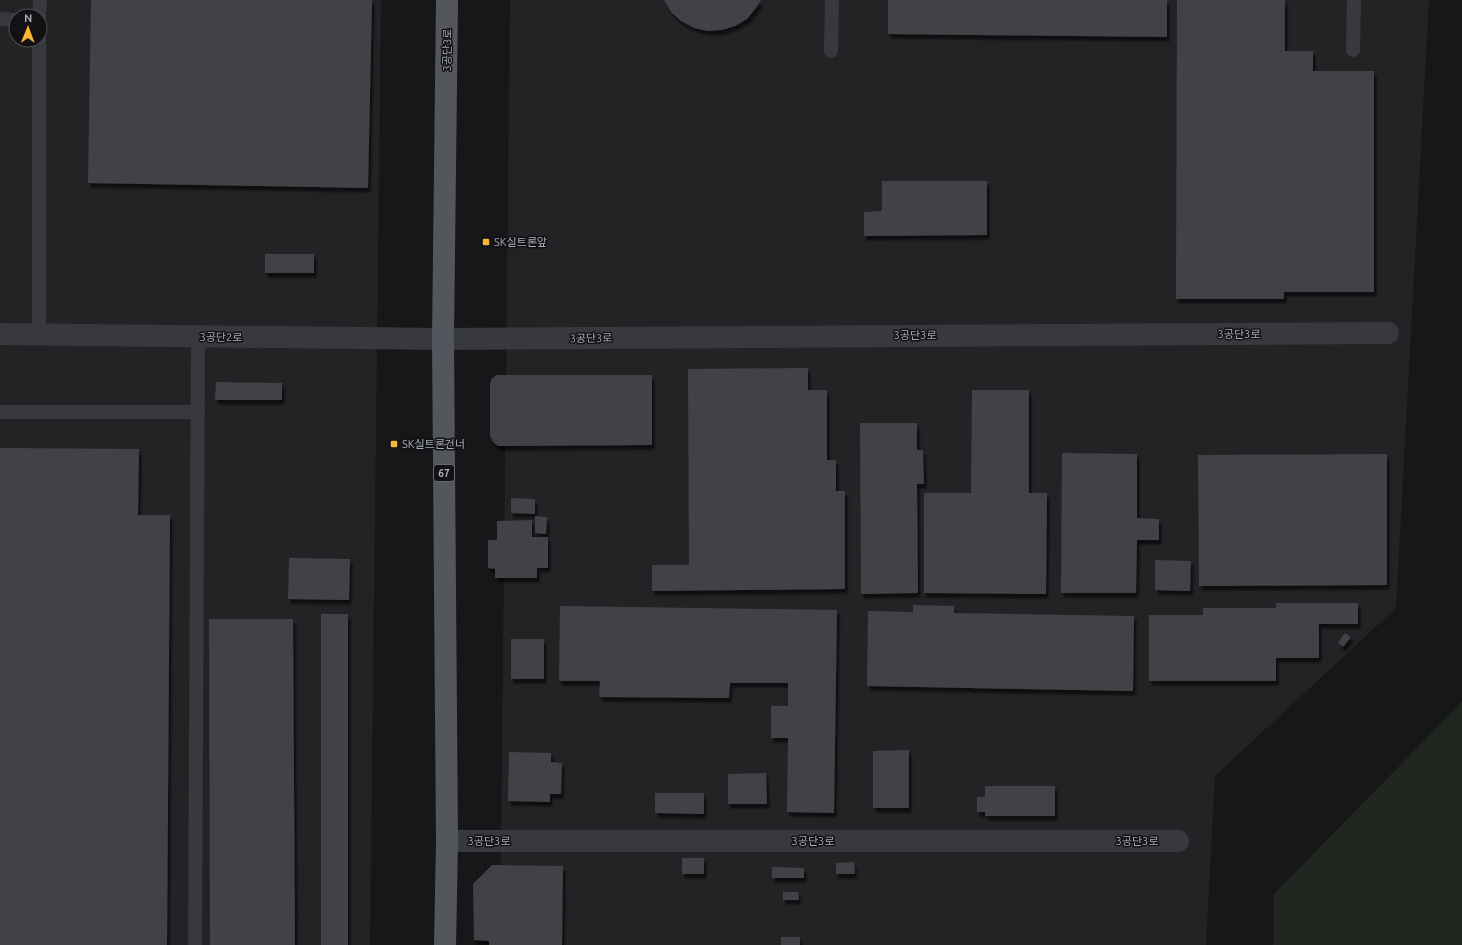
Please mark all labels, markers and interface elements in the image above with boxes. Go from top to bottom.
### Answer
north arrow [8,8,48,48]
text: N [24,12,32,24]
street label: 3공단3로 [441,29,453,71]
place label: SK실트론앞 [494,236,547,248]
marker: SK실트론앞 [481,237,491,247]
street label: 3공단3로 [1218,328,1260,340]
street label: 3공단3로 [894,329,936,341]
street label: 3공단2로 [200,331,242,343]
street label: 3공단3로 [570,332,612,344]
place label: SK실트론건너 [402,438,465,450]
marker: SK실트론건너 [389,439,399,449]
road number: 67 [434,465,454,481]
street label: 3공단3로 [468,835,510,847]
street label: 3공단3로 [792,835,834,847]
street label: 3공단3로 [1116,835,1158,847]

